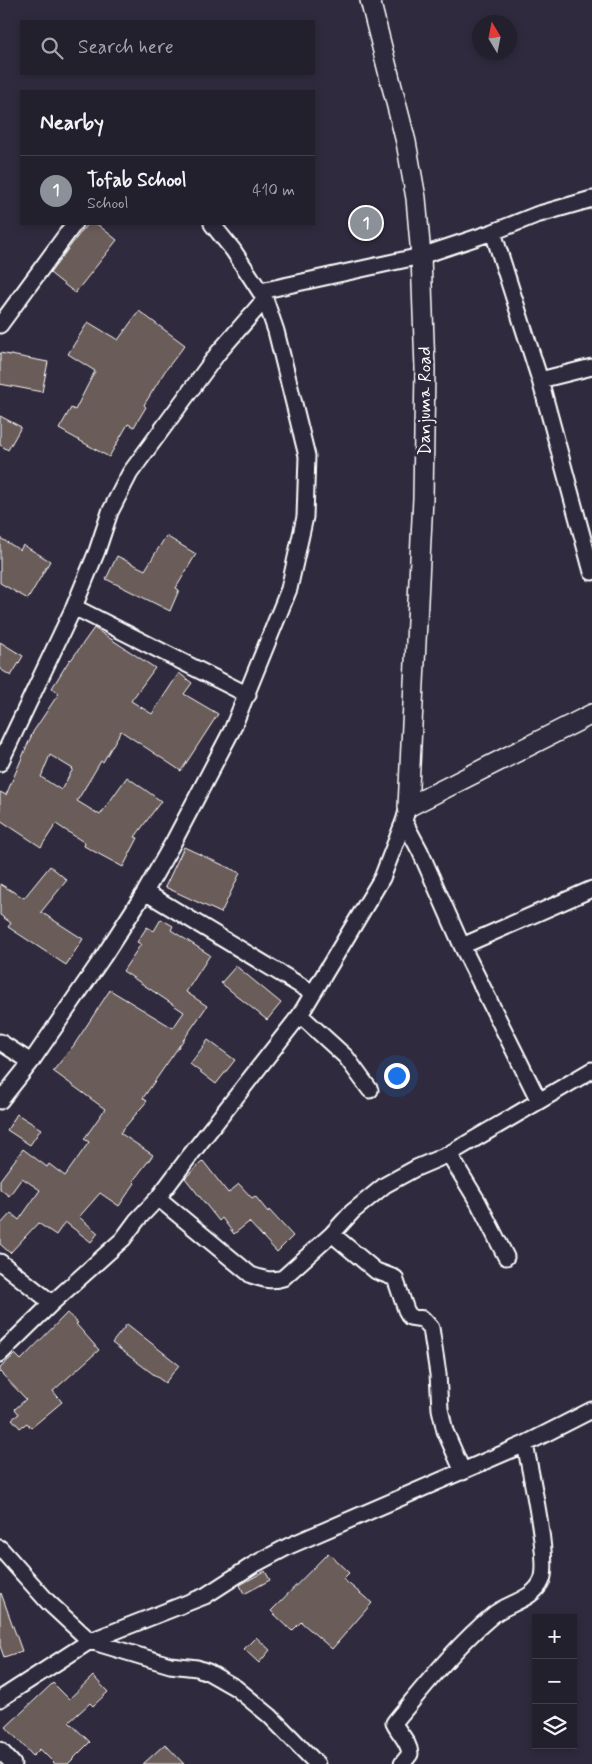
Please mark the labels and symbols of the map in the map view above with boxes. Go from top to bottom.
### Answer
north arrow [472,15,517,60]
pin: 1 [350,204,382,242]
street label: Danjuma Road [413,346,437,456]
your location [384,1063,410,1089]

